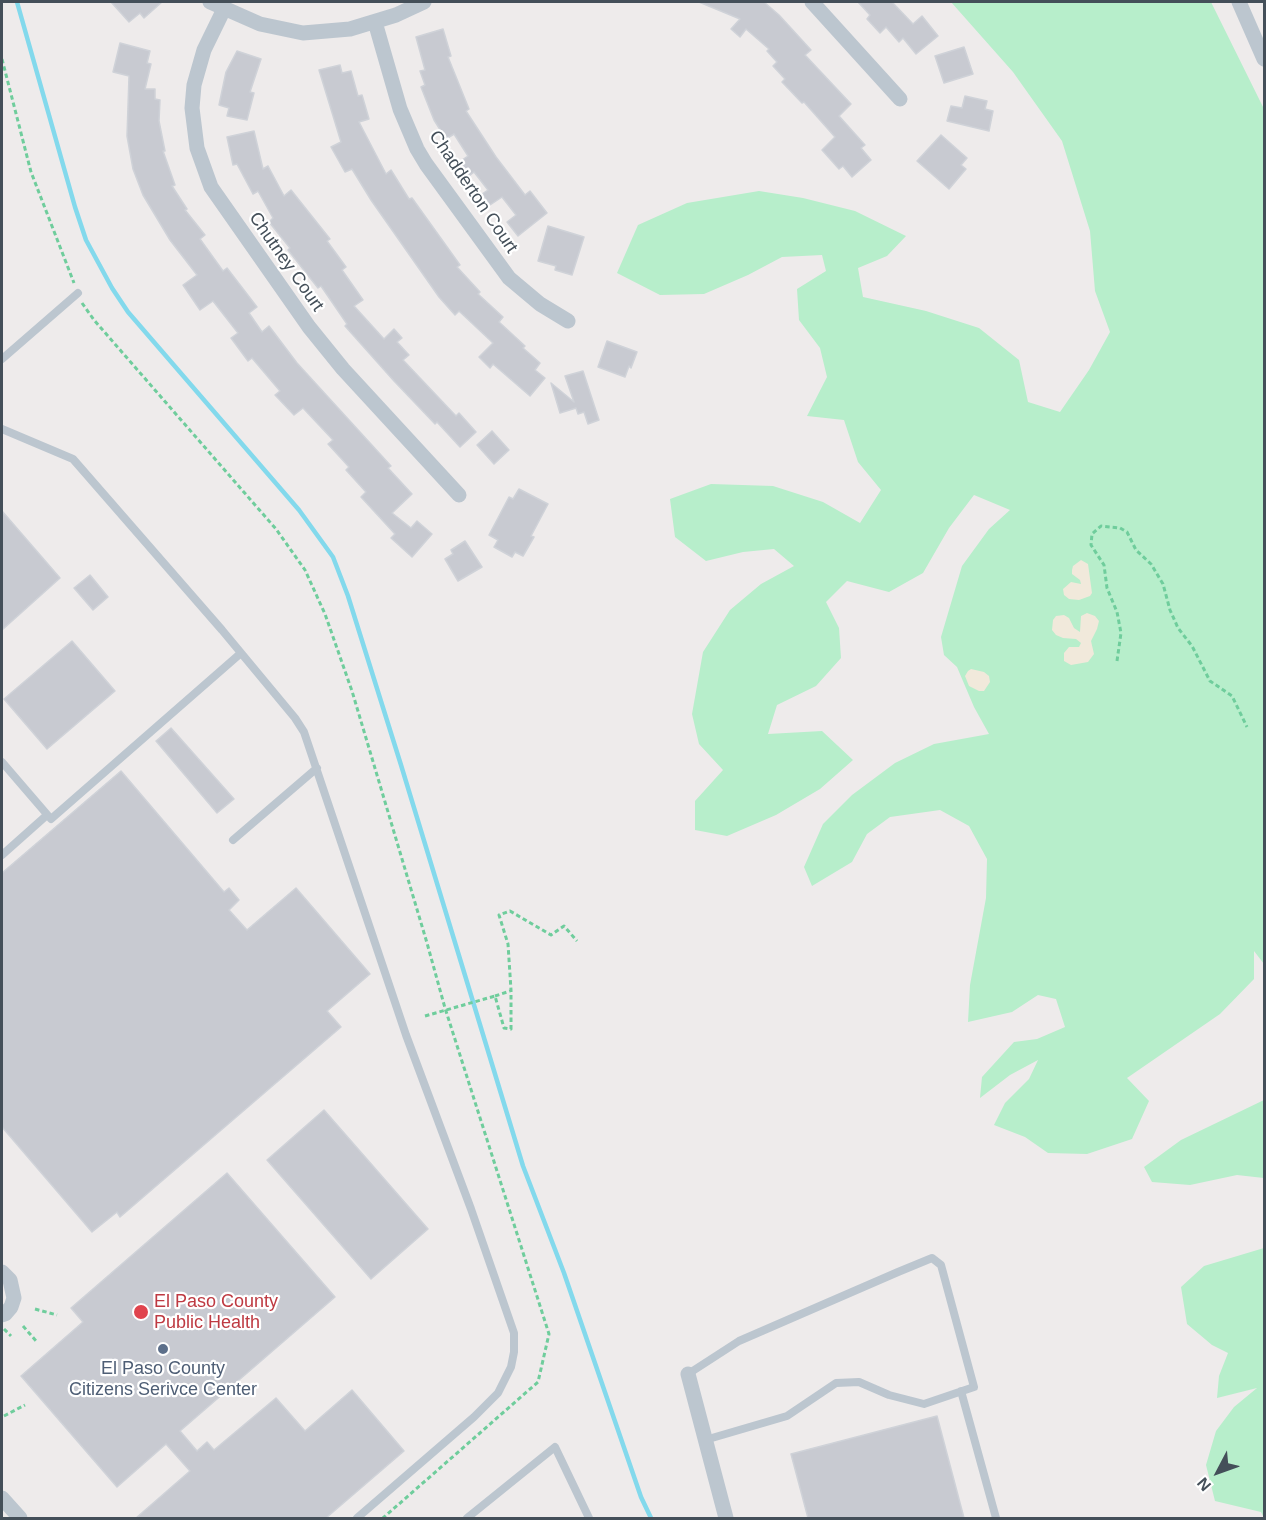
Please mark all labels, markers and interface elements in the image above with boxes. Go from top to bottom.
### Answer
street label: Chadderton Court [424,127,522,257]
street label: Chutney Court [244,208,328,316]
place label: El Paso County Public Health [154,1291,278,1334]
marker: El Paso County Public Health [132,1303,150,1321]
marker: El Paso County Citizens Serivce Center [156,1342,170,1356]
place label: El Paso County Citizens Serivce Center [69,1358,257,1400]
north arrow [1188,1442,1248,1502]
text: N [1194,1474,1214,1494]

